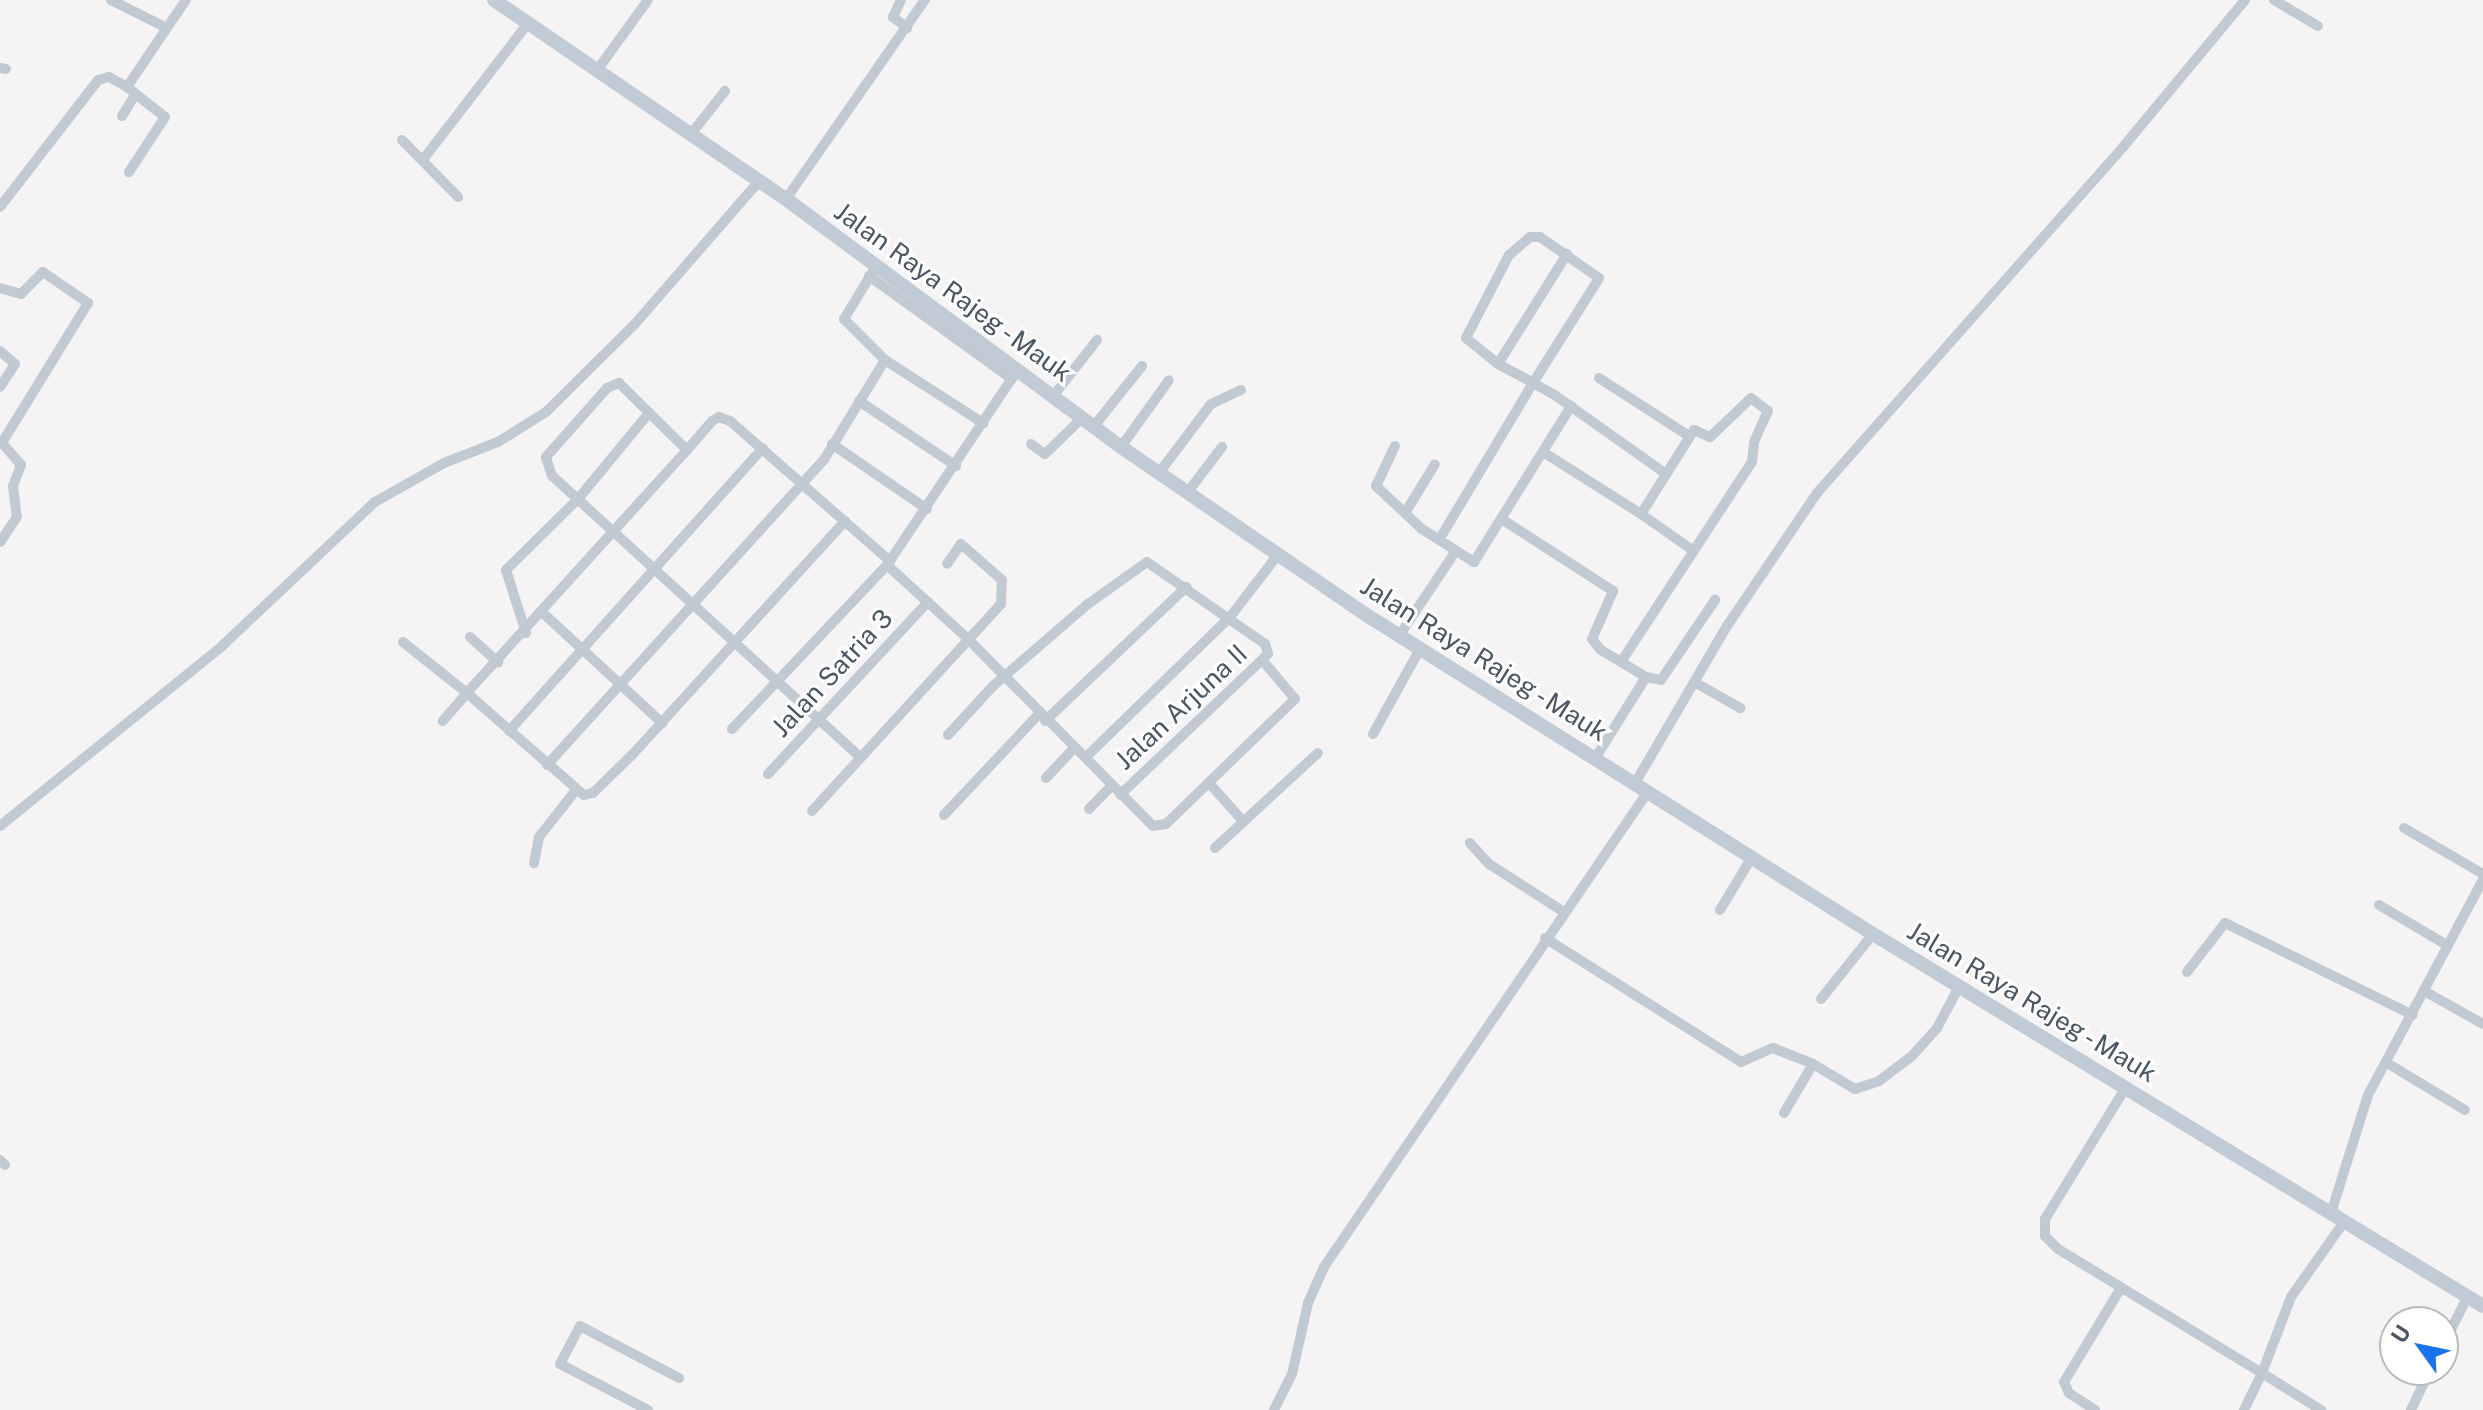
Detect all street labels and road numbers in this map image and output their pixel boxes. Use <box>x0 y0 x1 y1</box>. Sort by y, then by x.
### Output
street label: Jalan Raya Rajeg - Mauk <box>826 193 1080 391</box>
street label: Jalan Raya Rajeg - Mauk <box>1352 568 1616 750</box>
street label: Jalan Satria 3 <box>765 603 899 743</box>
street label: Jalan Arjuna II <box>1109 638 1253 776</box>
street label: Jalan Raya Rajeg - Mauk <box>1899 913 2165 1091</box>

